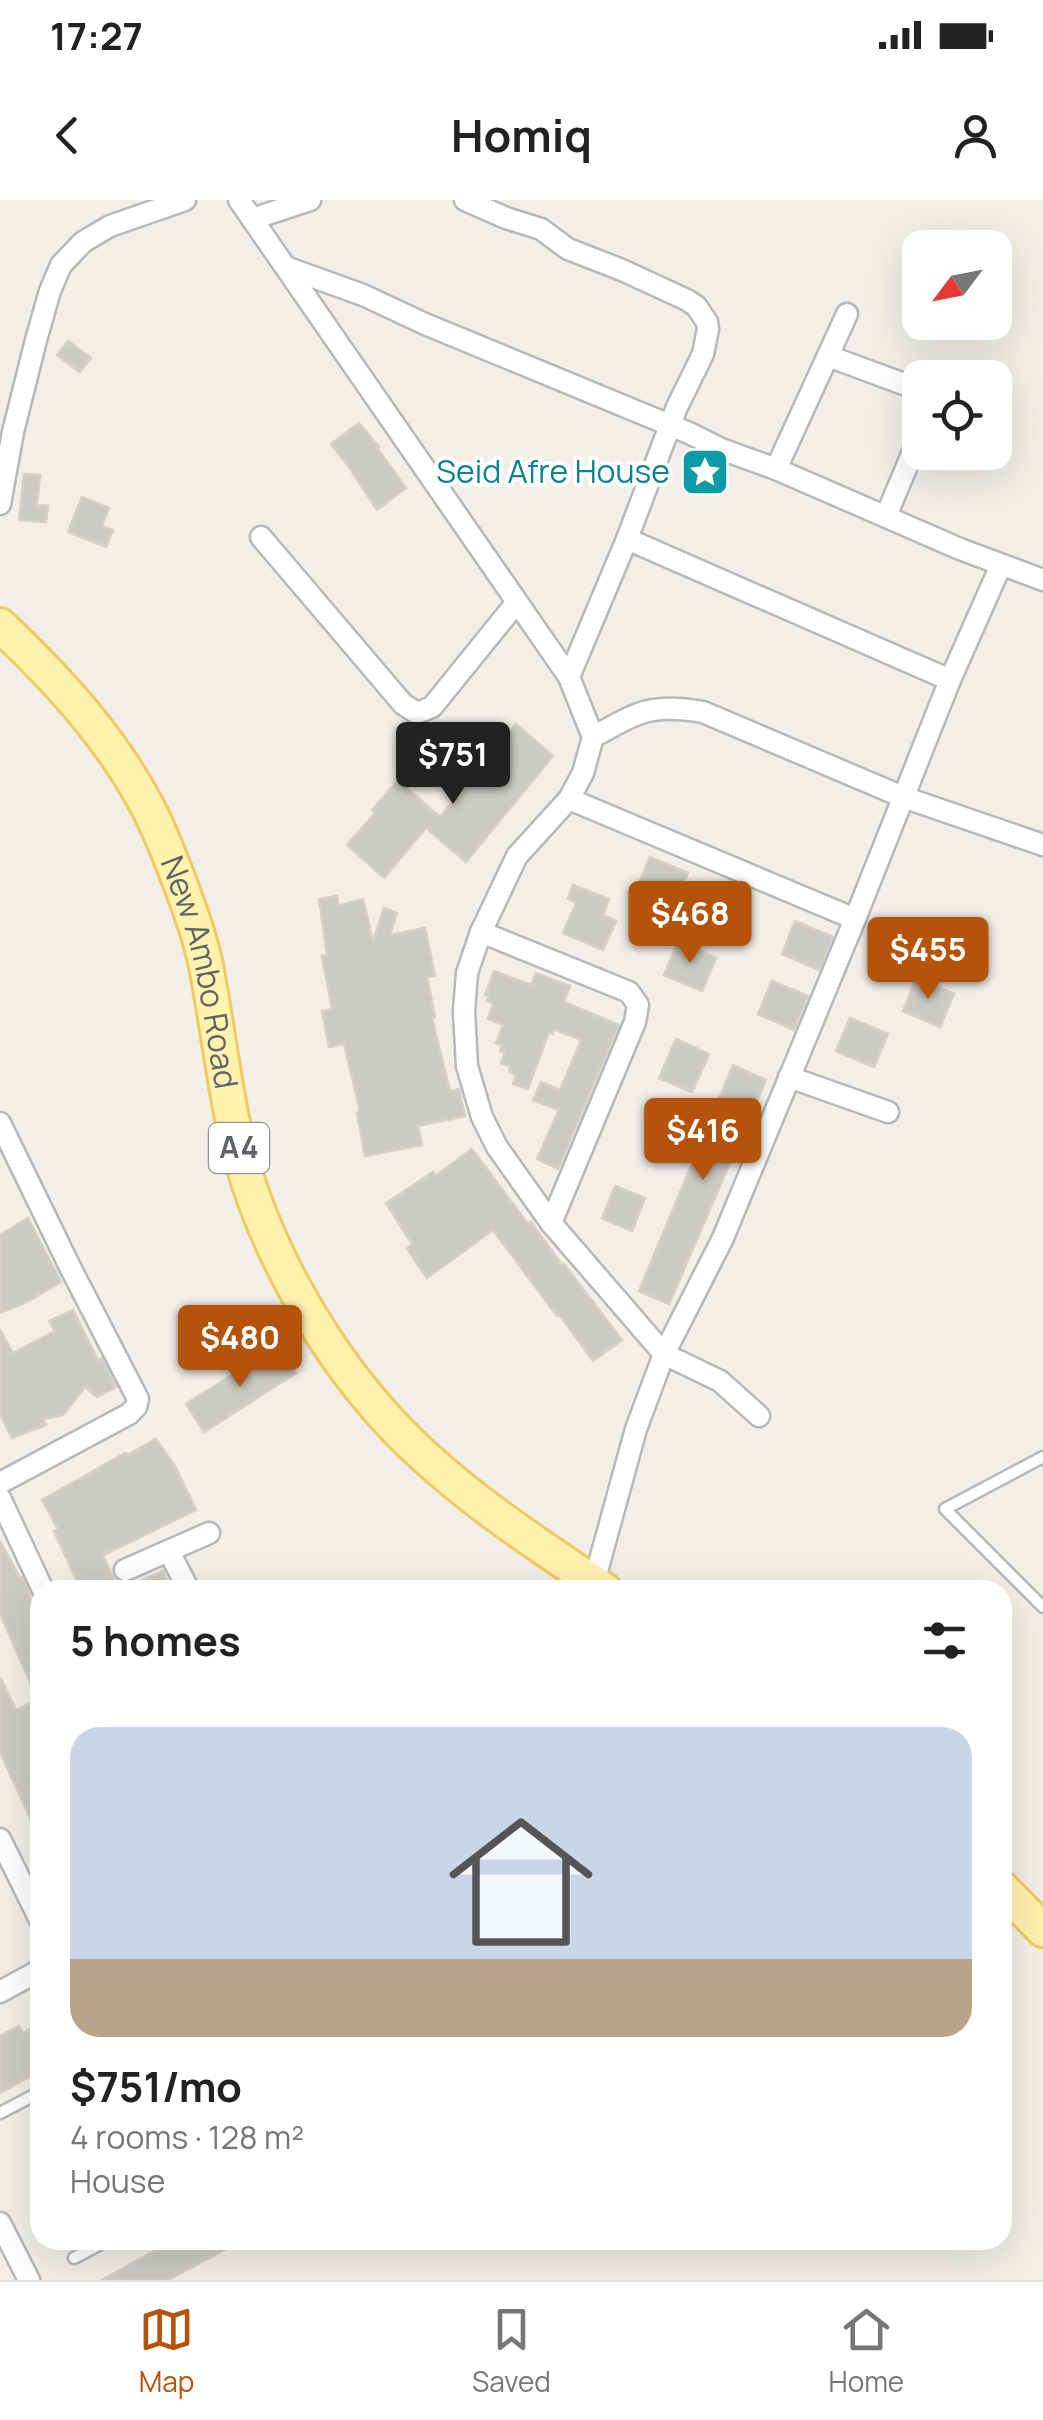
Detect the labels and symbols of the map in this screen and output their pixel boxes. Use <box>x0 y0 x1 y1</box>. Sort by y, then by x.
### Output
north arrow <box>902 230 1012 340</box>
place icon: Seid Afre House <box>679 446 731 498</box>
place label: Seid Afre House <box>436 449 670 493</box>
pin: $751 <box>394 722 512 807</box>
street label: New Ambo Road <box>151 849 249 1092</box>
pin: $468 <box>631 881 749 966</box>
pin: $455 <box>869 917 987 1002</box>
pin: $416 <box>644 1098 762 1183</box>
road number: A4 <box>209 1123 269 1173</box>
pin: $480 <box>181 1305 299 1390</box>

